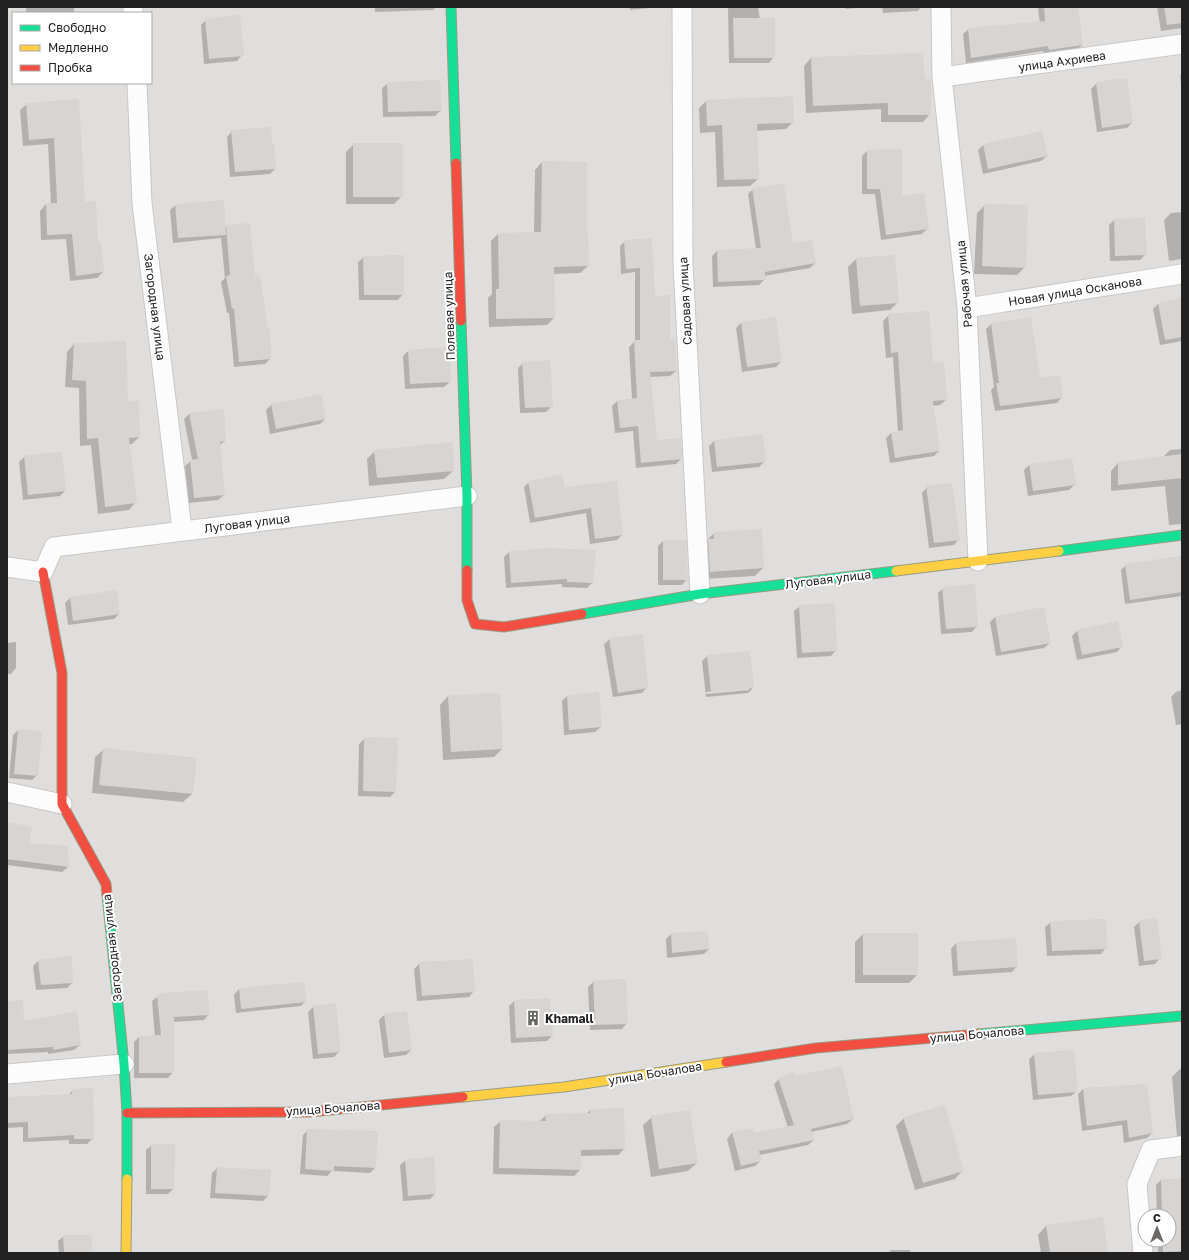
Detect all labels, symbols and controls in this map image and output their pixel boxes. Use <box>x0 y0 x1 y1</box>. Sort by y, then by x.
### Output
legend <box>12 12 152 84</box>
text: Свободно <box>48 20 106 35</box>
text: Медленно <box>48 40 108 55</box>
street label: улица Ахриева <box>1017 47 1107 75</box>
text: Пробка <box>48 60 92 75</box>
street label: Рабочая улица <box>953 240 975 328</box>
street label: Загородная улица <box>141 253 169 361</box>
street label: Садовая улица <box>675 257 695 345</box>
street label: Полевая улица <box>440 271 458 361</box>
street label: Новая улица Осканова <box>1007 273 1143 309</box>
street label: Луговая улица <box>203 510 291 536</box>
street label: Луговая улица <box>784 566 872 592</box>
street label: Загородная улица <box>99 894 125 1002</box>
building icon: Khamall <box>524 1009 542 1027</box>
place label: Khamall <box>545 1011 593 1026</box>
street label: улица Бочалова <box>929 1022 1025 1046</box>
street label: улица Бочалова <box>607 1058 703 1088</box>
street label: улица Бочалова <box>285 1097 381 1119</box>
north arrow <box>1137 1208 1177 1248</box>
text: С <box>1153 1211 1161 1224</box>

